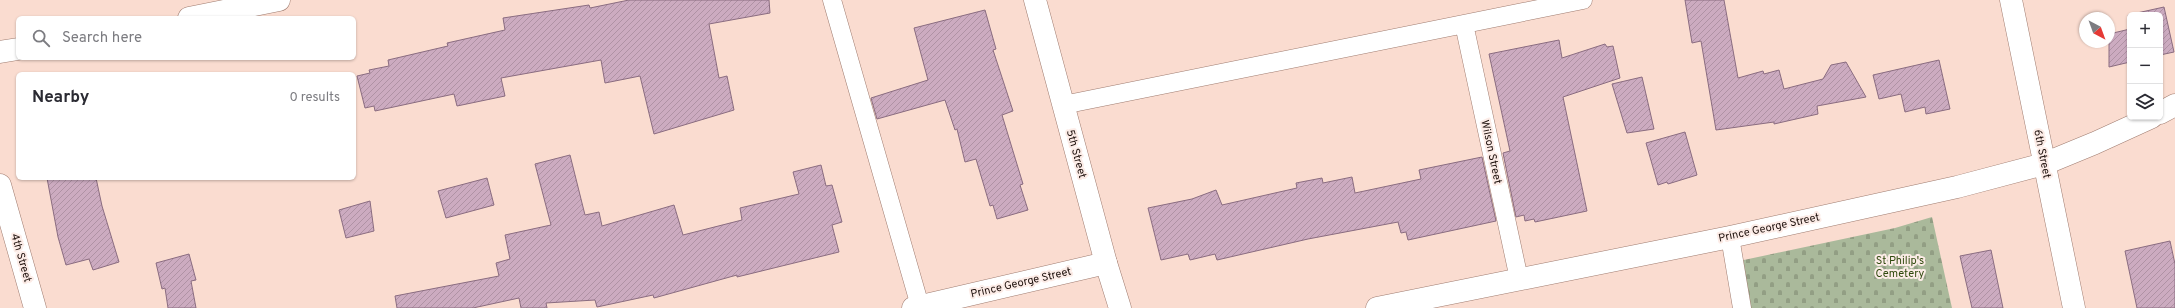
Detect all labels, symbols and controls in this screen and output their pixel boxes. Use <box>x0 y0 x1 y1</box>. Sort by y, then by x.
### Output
north arrow <box>2079 12 2115 48</box>
map controls <box>2127 12 2163 120</box>
button: + <box>2127 12 2163 48</box>
search box <box>16 16 356 60</box>
icon: search <box>30 27 52 49</box>
text: Search here <box>62 29 142 48</box>
button: − <box>2127 48 2163 84</box>
button: layers <box>2127 84 2163 120</box>
text: Nearby <box>32 87 89 109</box>
text: 0 results <box>289 90 340 106</box>
street label: Wilson Street <box>1477 119 1505 185</box>
street label: 5th Street <box>1063 128 1089 180</box>
street label: 6th Street <box>2030 128 2054 180</box>
street label: Prince George Street <box>1717 210 1821 246</box>
street label: 4th Street <box>7 232 35 284</box>
park label: St Philip's Cemetery <box>1876 254 1925 281</box>
street label: Prince George Street <box>969 265 1073 301</box>

